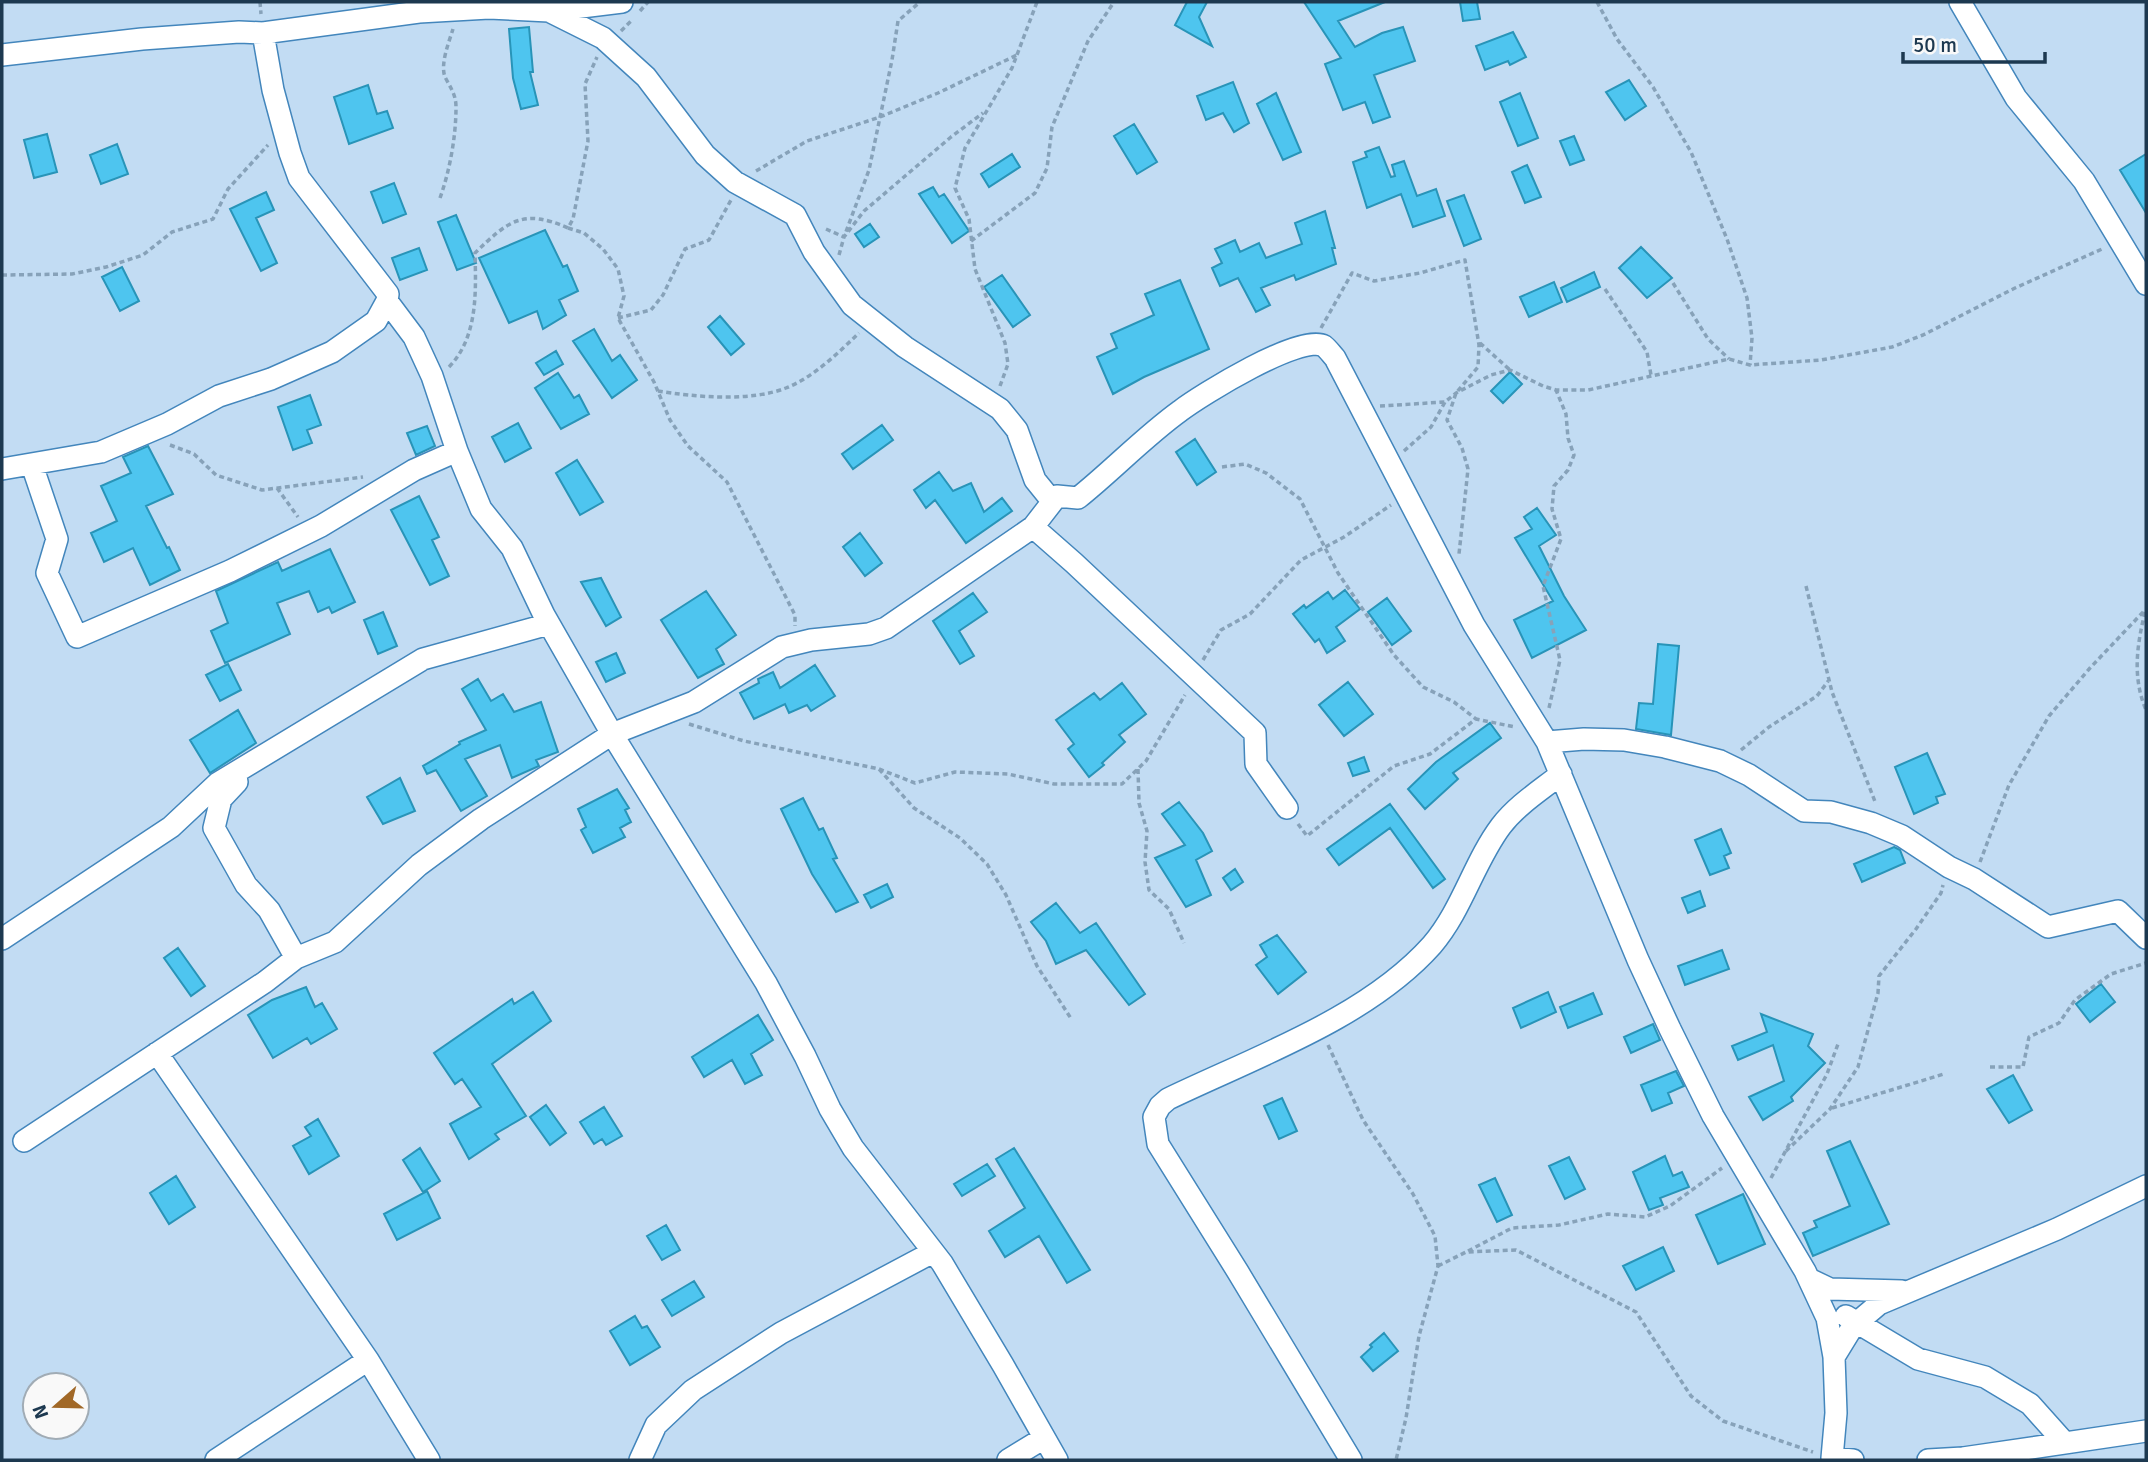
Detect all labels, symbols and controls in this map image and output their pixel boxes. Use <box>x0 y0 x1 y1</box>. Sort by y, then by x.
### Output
scale bar <box>1903 21 2045 65</box>
text: 50 m <box>1913 32 1957 58</box>
north arrow <box>21 1371 91 1441</box>
text: N <box>27 1401 55 1422</box>

